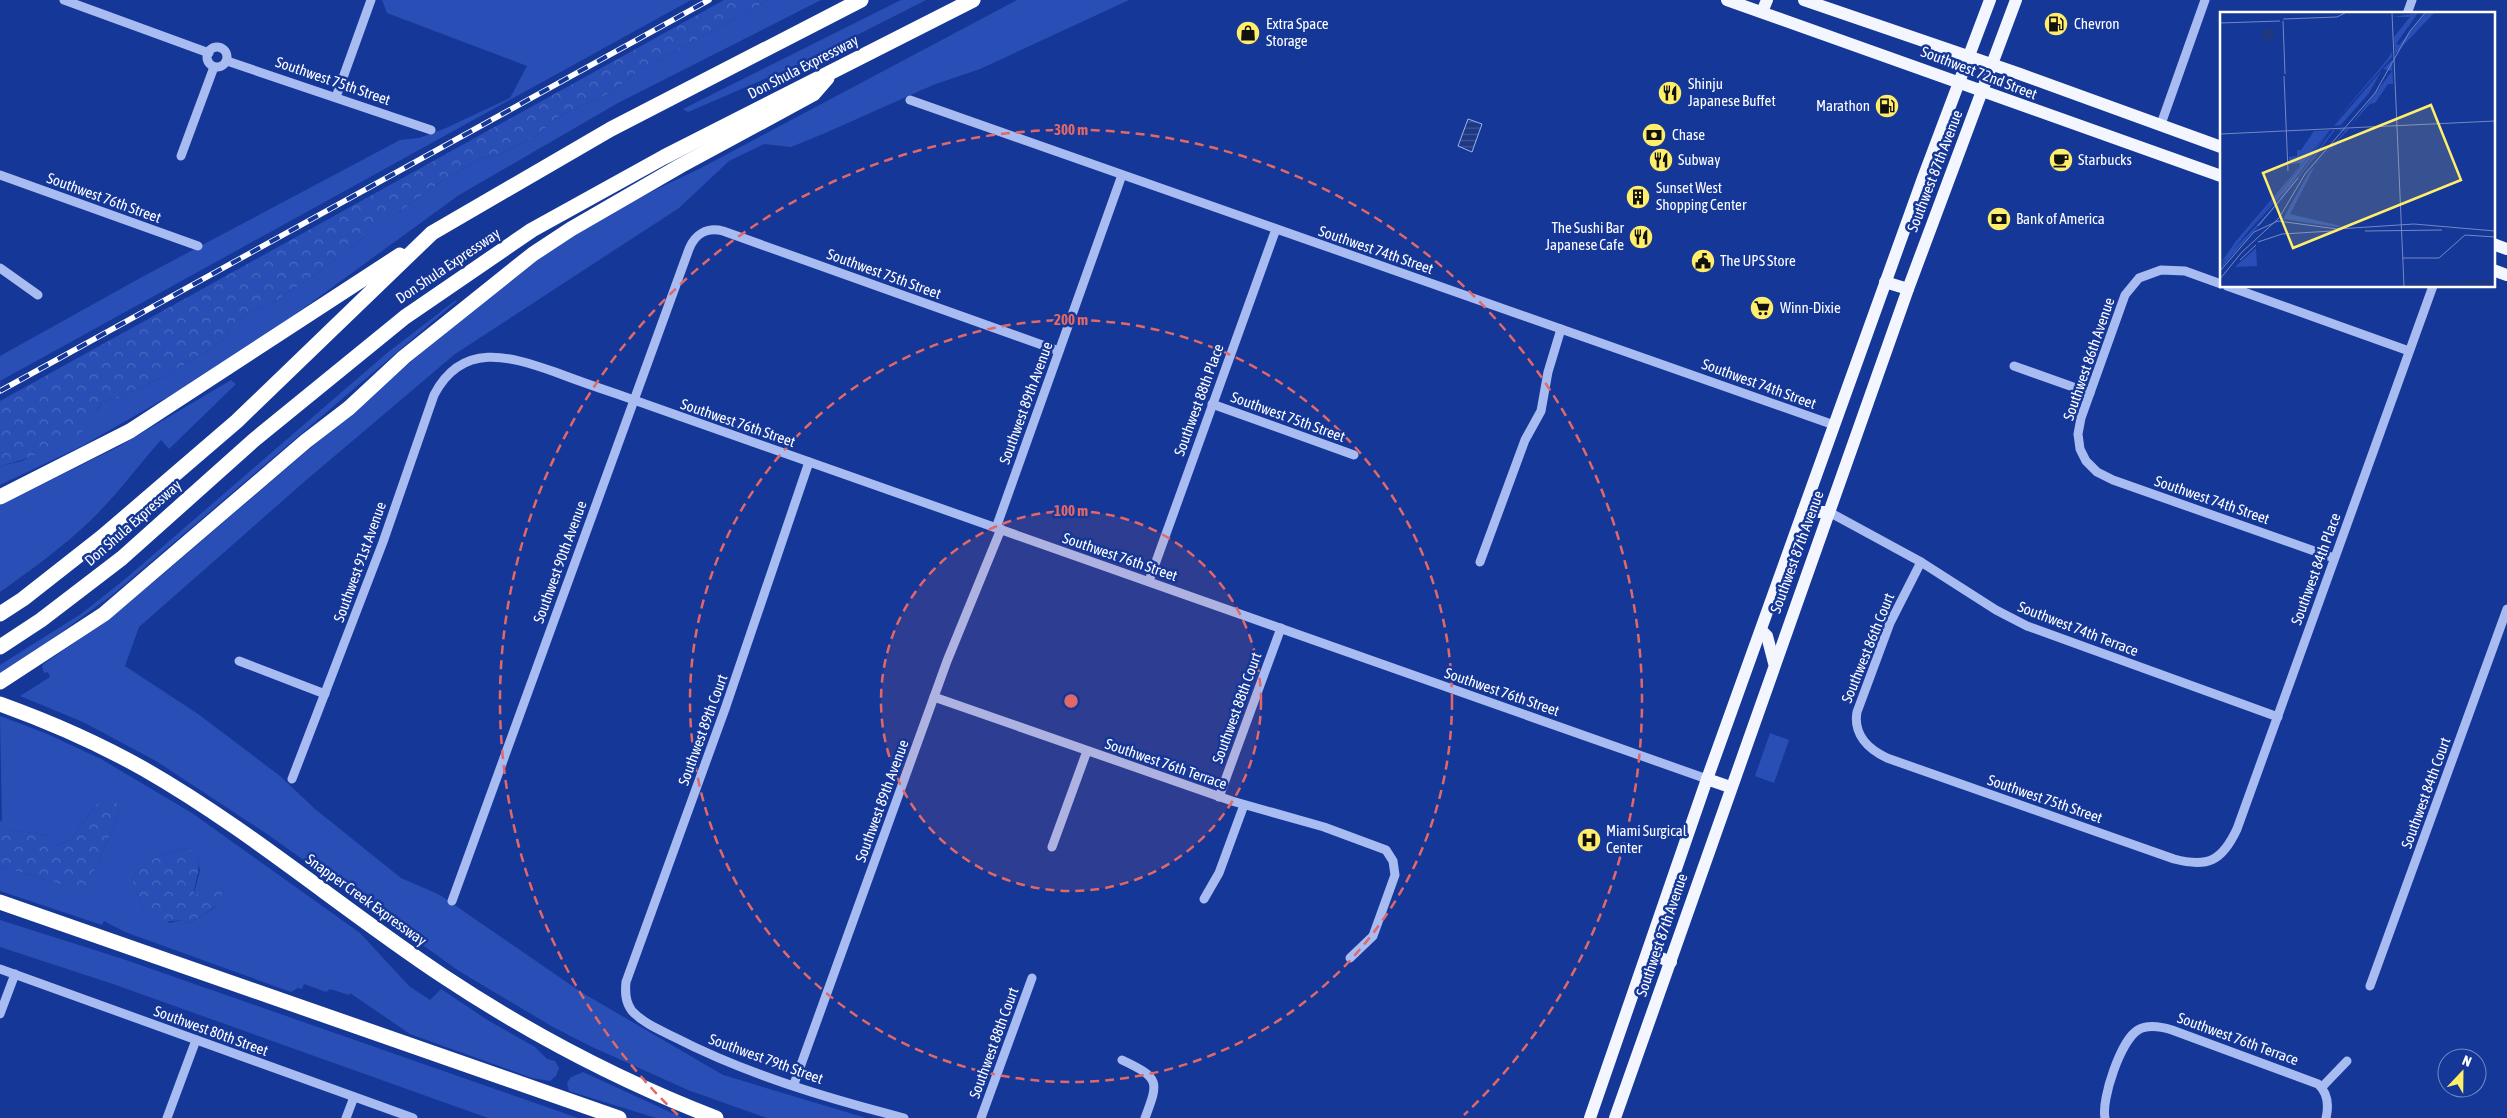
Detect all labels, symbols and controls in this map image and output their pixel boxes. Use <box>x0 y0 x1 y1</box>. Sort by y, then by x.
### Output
fuel station icon: Chevron <box>2043 11 2069 37</box>
inset map <box>2220 12 2494 288</box>
place label: Extra Space Storage <box>1266 15 1329 49</box>
place label: Chevron <box>2074 15 2120 32</box>
shop icon: Extra Space Storage <box>1235 20 1261 46</box>
street label: Don Shula Expressway <box>745 31 861 102</box>
street label: Southwest 72nd Street <box>1919 43 2040 102</box>
street label: Southwest 75th Street <box>274 53 393 108</box>
place label: Shinju Japanese Buffet <box>1688 75 1776 109</box>
restaurant icon: Shinju Japanese Buffet <box>1657 80 1683 106</box>
fuel station icon: Marathon <box>1874 93 1900 119</box>
place label: Marathon <box>1816 97 1870 114</box>
street label: Southwest 87th Avenue <box>1904 108 1966 234</box>
text: 300 m <box>1054 121 1088 138</box>
bank icon: Chase <box>1641 122 1667 148</box>
place label: Chase <box>1672 126 1705 143</box>
restaurant icon: Subway <box>1648 147 1674 173</box>
cafe icon: Starbucks <box>2048 147 2074 173</box>
place label: Subway <box>1678 151 1720 168</box>
place label: Starbucks <box>2078 151 2132 168</box>
street label: Southwest 76th Street <box>45 169 164 226</box>
place label: Sunset West Shopping Center <box>1656 179 1747 213</box>
building icon: Sunset West Shopping Center <box>1625 184 1651 210</box>
bank icon: Bank of America <box>1986 206 2012 232</box>
place label: Bank of America <box>2016 210 2105 227</box>
place label: The Sushi Bar Japanese Cafe <box>1545 219 1625 253</box>
street label: Southwest 74th Street <box>1317 222 1436 277</box>
street label: Don Shula Expressway <box>392 224 503 307</box>
restaurant icon: The Sushi Bar Japanese Cafe <box>1628 224 1654 250</box>
street label: Southwest 75th Street <box>825 245 944 302</box>
public building icon: The UPS Store <box>1690 248 1716 274</box>
place label: The UPS Store <box>1720 252 1796 269</box>
supermarket icon: Winn-Dixie <box>1749 295 1775 321</box>
street label: Southwest 86th Avenue <box>2060 295 2118 422</box>
place label: Winn-Dixie <box>1780 299 1841 316</box>
text: 200 m <box>1054 311 1088 328</box>
street label: Southwest 89th Avenue <box>996 339 1056 466</box>
street label: Southwest 88th Place <box>1170 341 1227 458</box>
street label: Southwest 74th Street <box>1700 355 1819 412</box>
street label: Southwest 75th Street <box>1229 388 1348 445</box>
street label: Southwest 76th Street <box>679 395 798 450</box>
street label: Southwest 74th Street <box>2153 472 2272 527</box>
street label: Don Shula Expressway <box>81 476 184 569</box>
street label: Southwest 87th Avenue <box>1767 488 1827 615</box>
street label: Southwest 90th Avenue <box>530 498 590 625</box>
street label: Southwest 91st Avenue <box>330 499 389 624</box>
text: 100 m <box>1054 502 1088 519</box>
street label: Southwest 84th Place <box>2287 510 2344 627</box>
street label: Southwest 76th Street <box>1061 529 1180 584</box>
street label: Southwest 86th Court <box>1838 590 1897 705</box>
street label: Southwest 74th Terrace <box>2016 598 2141 659</box>
street label: Southwest 88th Court <box>1209 650 1265 766</box>
street label: Southwest 76th Street <box>1443 664 1562 719</box>
street label: Southwest 89th Court <box>675 672 731 788</box>
centre of rings <box>1062 692 1080 710</box>
street label: Southwest 76th Terrace <box>1103 735 1229 792</box>
street label: Southwest 84th Court <box>2398 735 2454 851</box>
street label: Southwest 89th Avenue <box>852 737 912 864</box>
street label: Southwest 75th Street <box>1986 771 2105 826</box>
place label: Miami Surgical Center <box>1606 822 1687 856</box>
hospital icon: Miami Surgical Center <box>1576 827 1602 853</box>
street label: Snapper Creek Expressway <box>303 850 430 949</box>
street label: Southwest 87th Avenue <box>1633 871 1691 998</box>
street label: Southwest 88th Court <box>966 985 1022 1101</box>
street label: Southwest 80th Street <box>152 1002 271 1059</box>
street label: Southwest 76th Terrace <box>2175 1009 2301 1068</box>
street label: Southwest 79th Street <box>707 1030 826 1087</box>
north arrow <box>2437 1048 2487 1098</box>
text: N <box>2460 1052 2474 1070</box>

